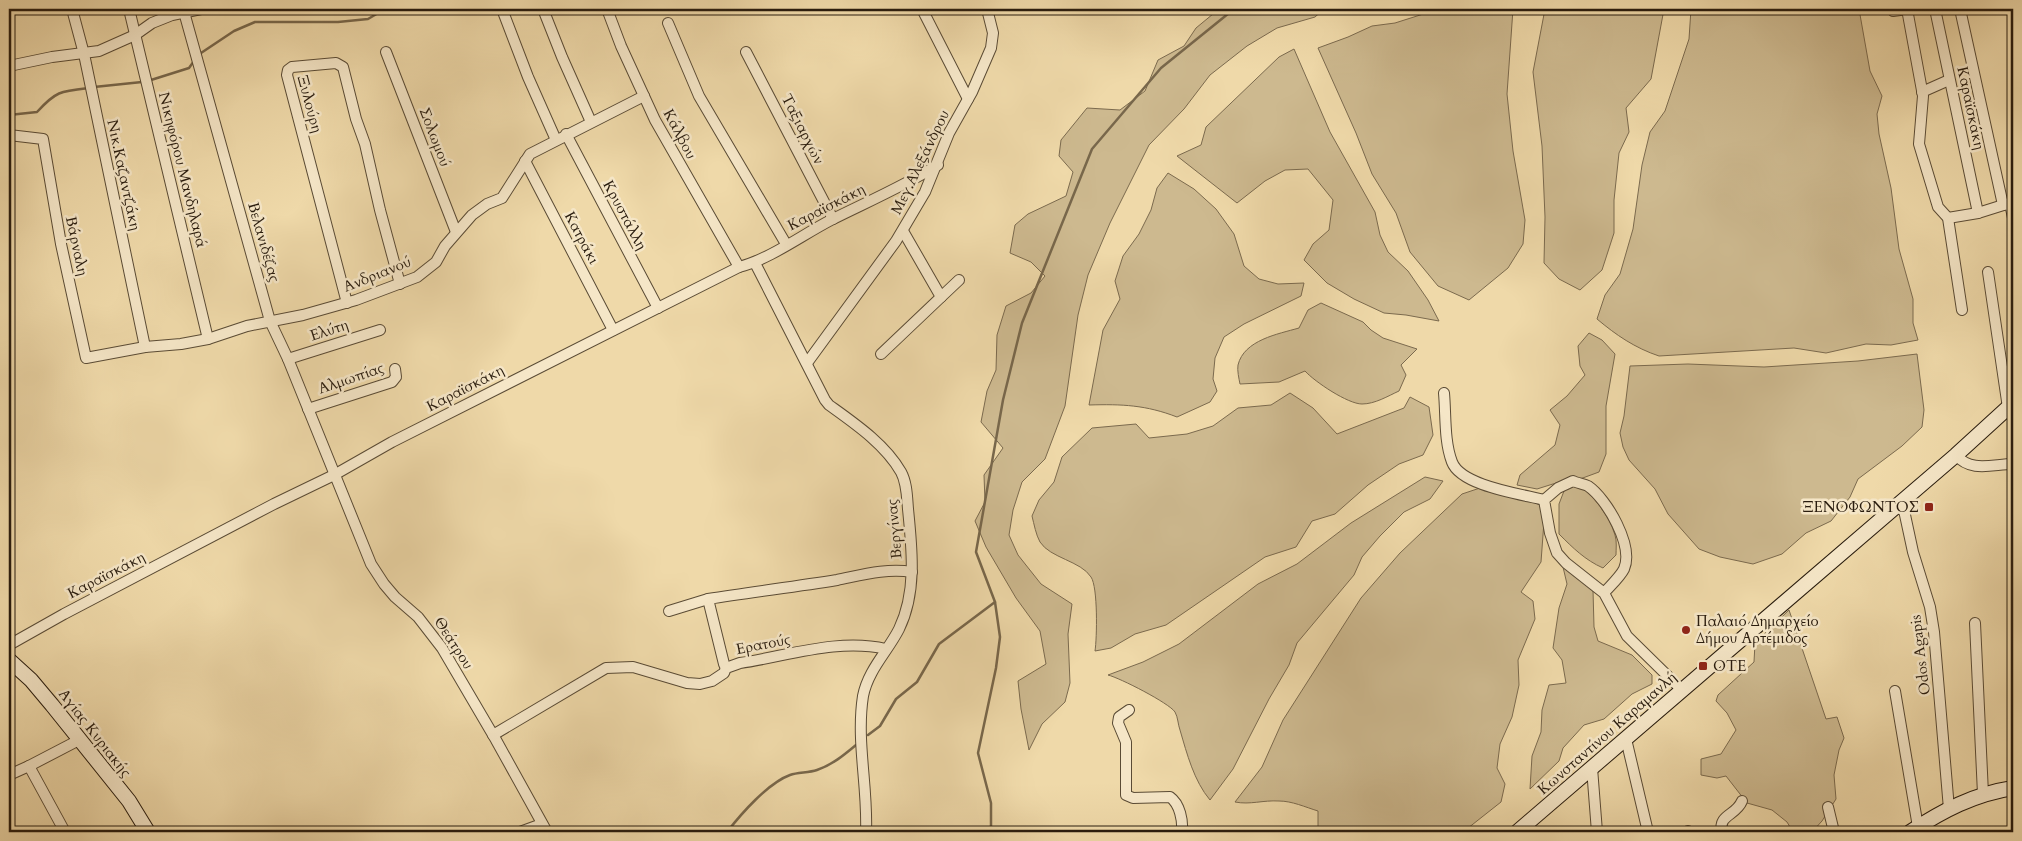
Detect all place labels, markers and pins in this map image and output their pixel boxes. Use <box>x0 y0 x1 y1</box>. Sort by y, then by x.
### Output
place label: ΞΕΝΟΦΩΝΤΟΣ <box>1802 497 1919 517</box>
marker: ΞΕΝΟΦΩΝΤΟΣ <box>1923 501 1935 513</box>
place label: Παλαιό Δημαρχείο Δήμου Αρτέμιδος <box>1696 611 1819 648</box>
marker: Παλαιό Δημαρχείο Δήμου Αρτέμιδος <box>1680 624 1692 636</box>
place label: ΟΤΕ <box>1713 656 1746 676</box>
marker: ΟΤΕ <box>1697 660 1709 672</box>

